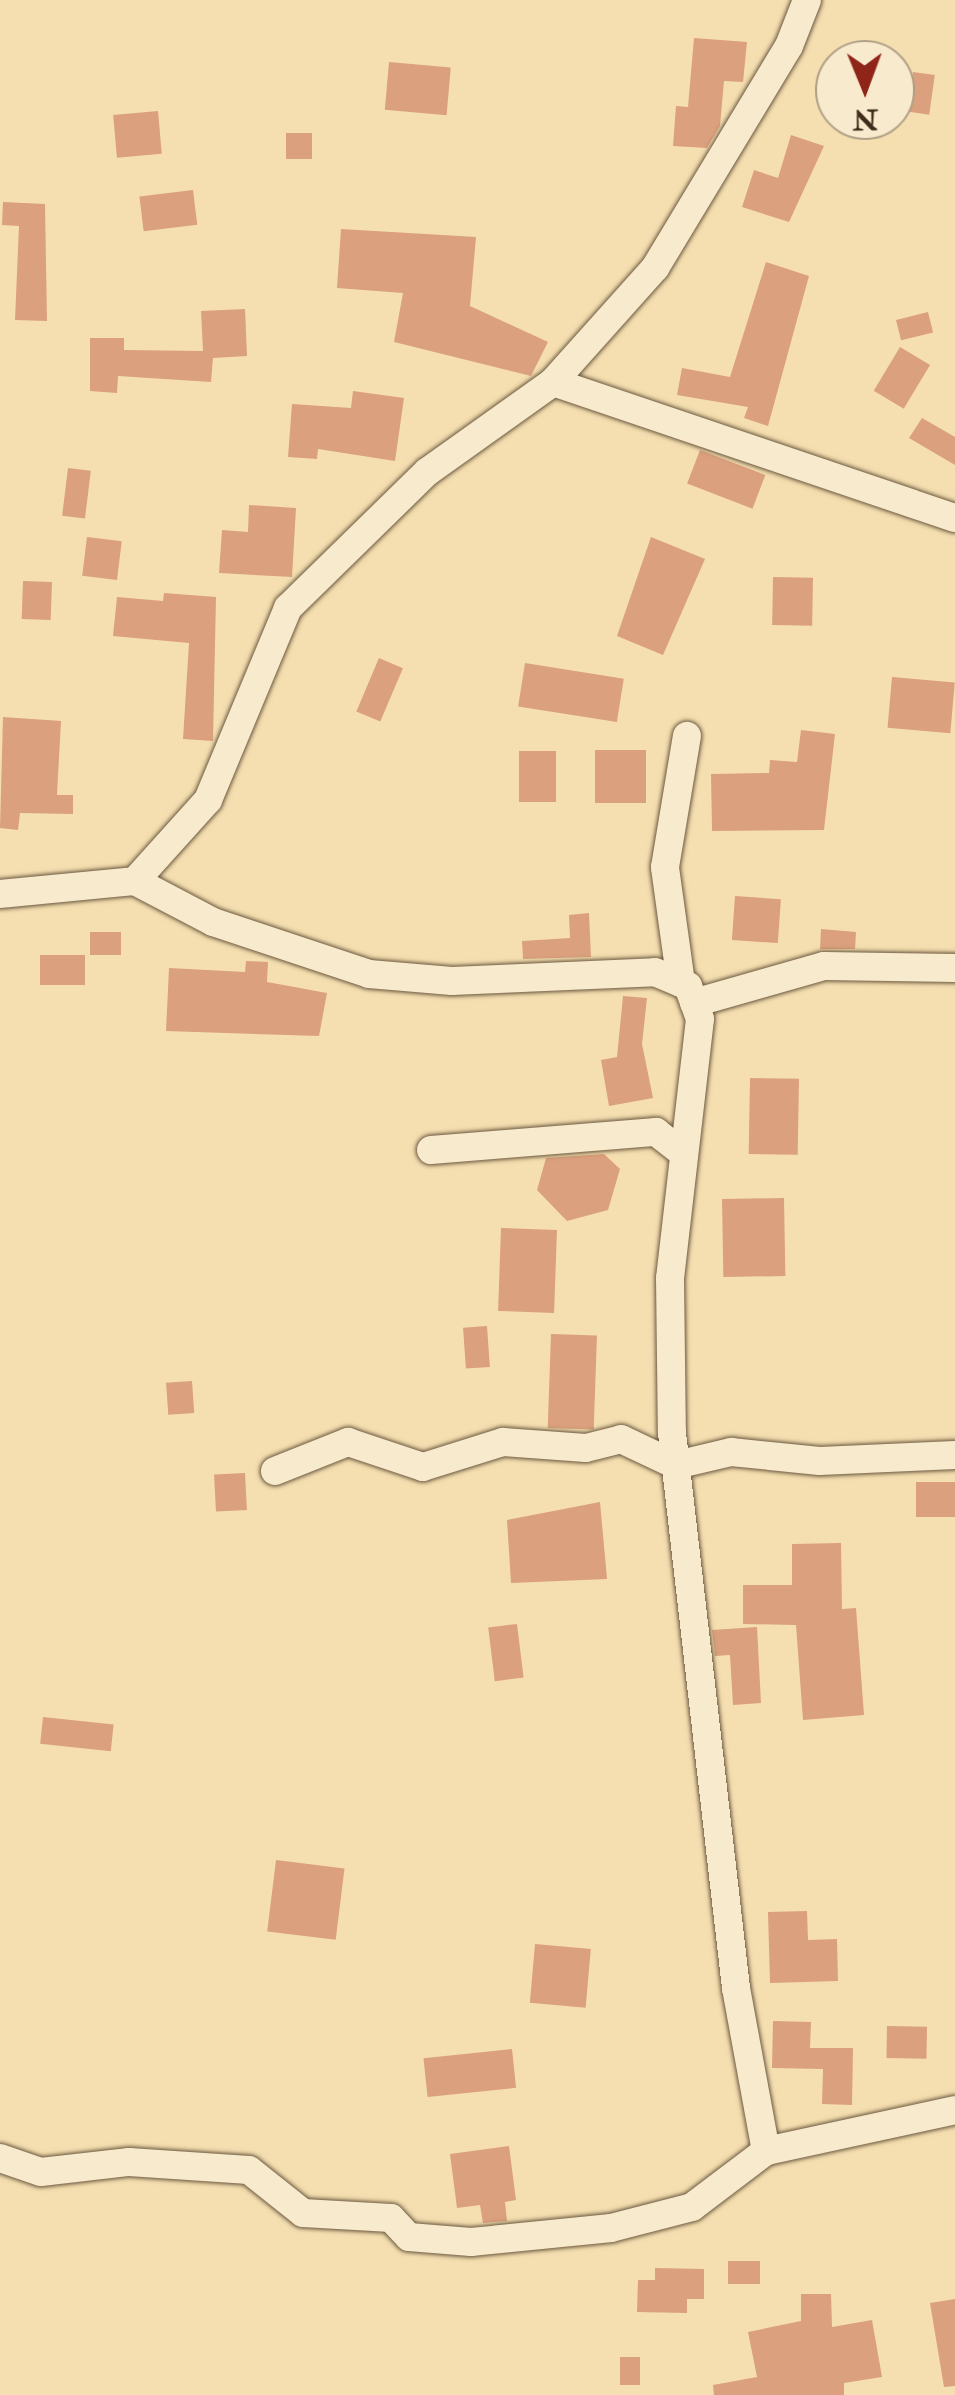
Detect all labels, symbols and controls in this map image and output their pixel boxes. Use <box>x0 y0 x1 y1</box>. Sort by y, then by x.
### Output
north arrow <box>815 40 915 140</box>
text: N <box>853 101 878 136</box>

